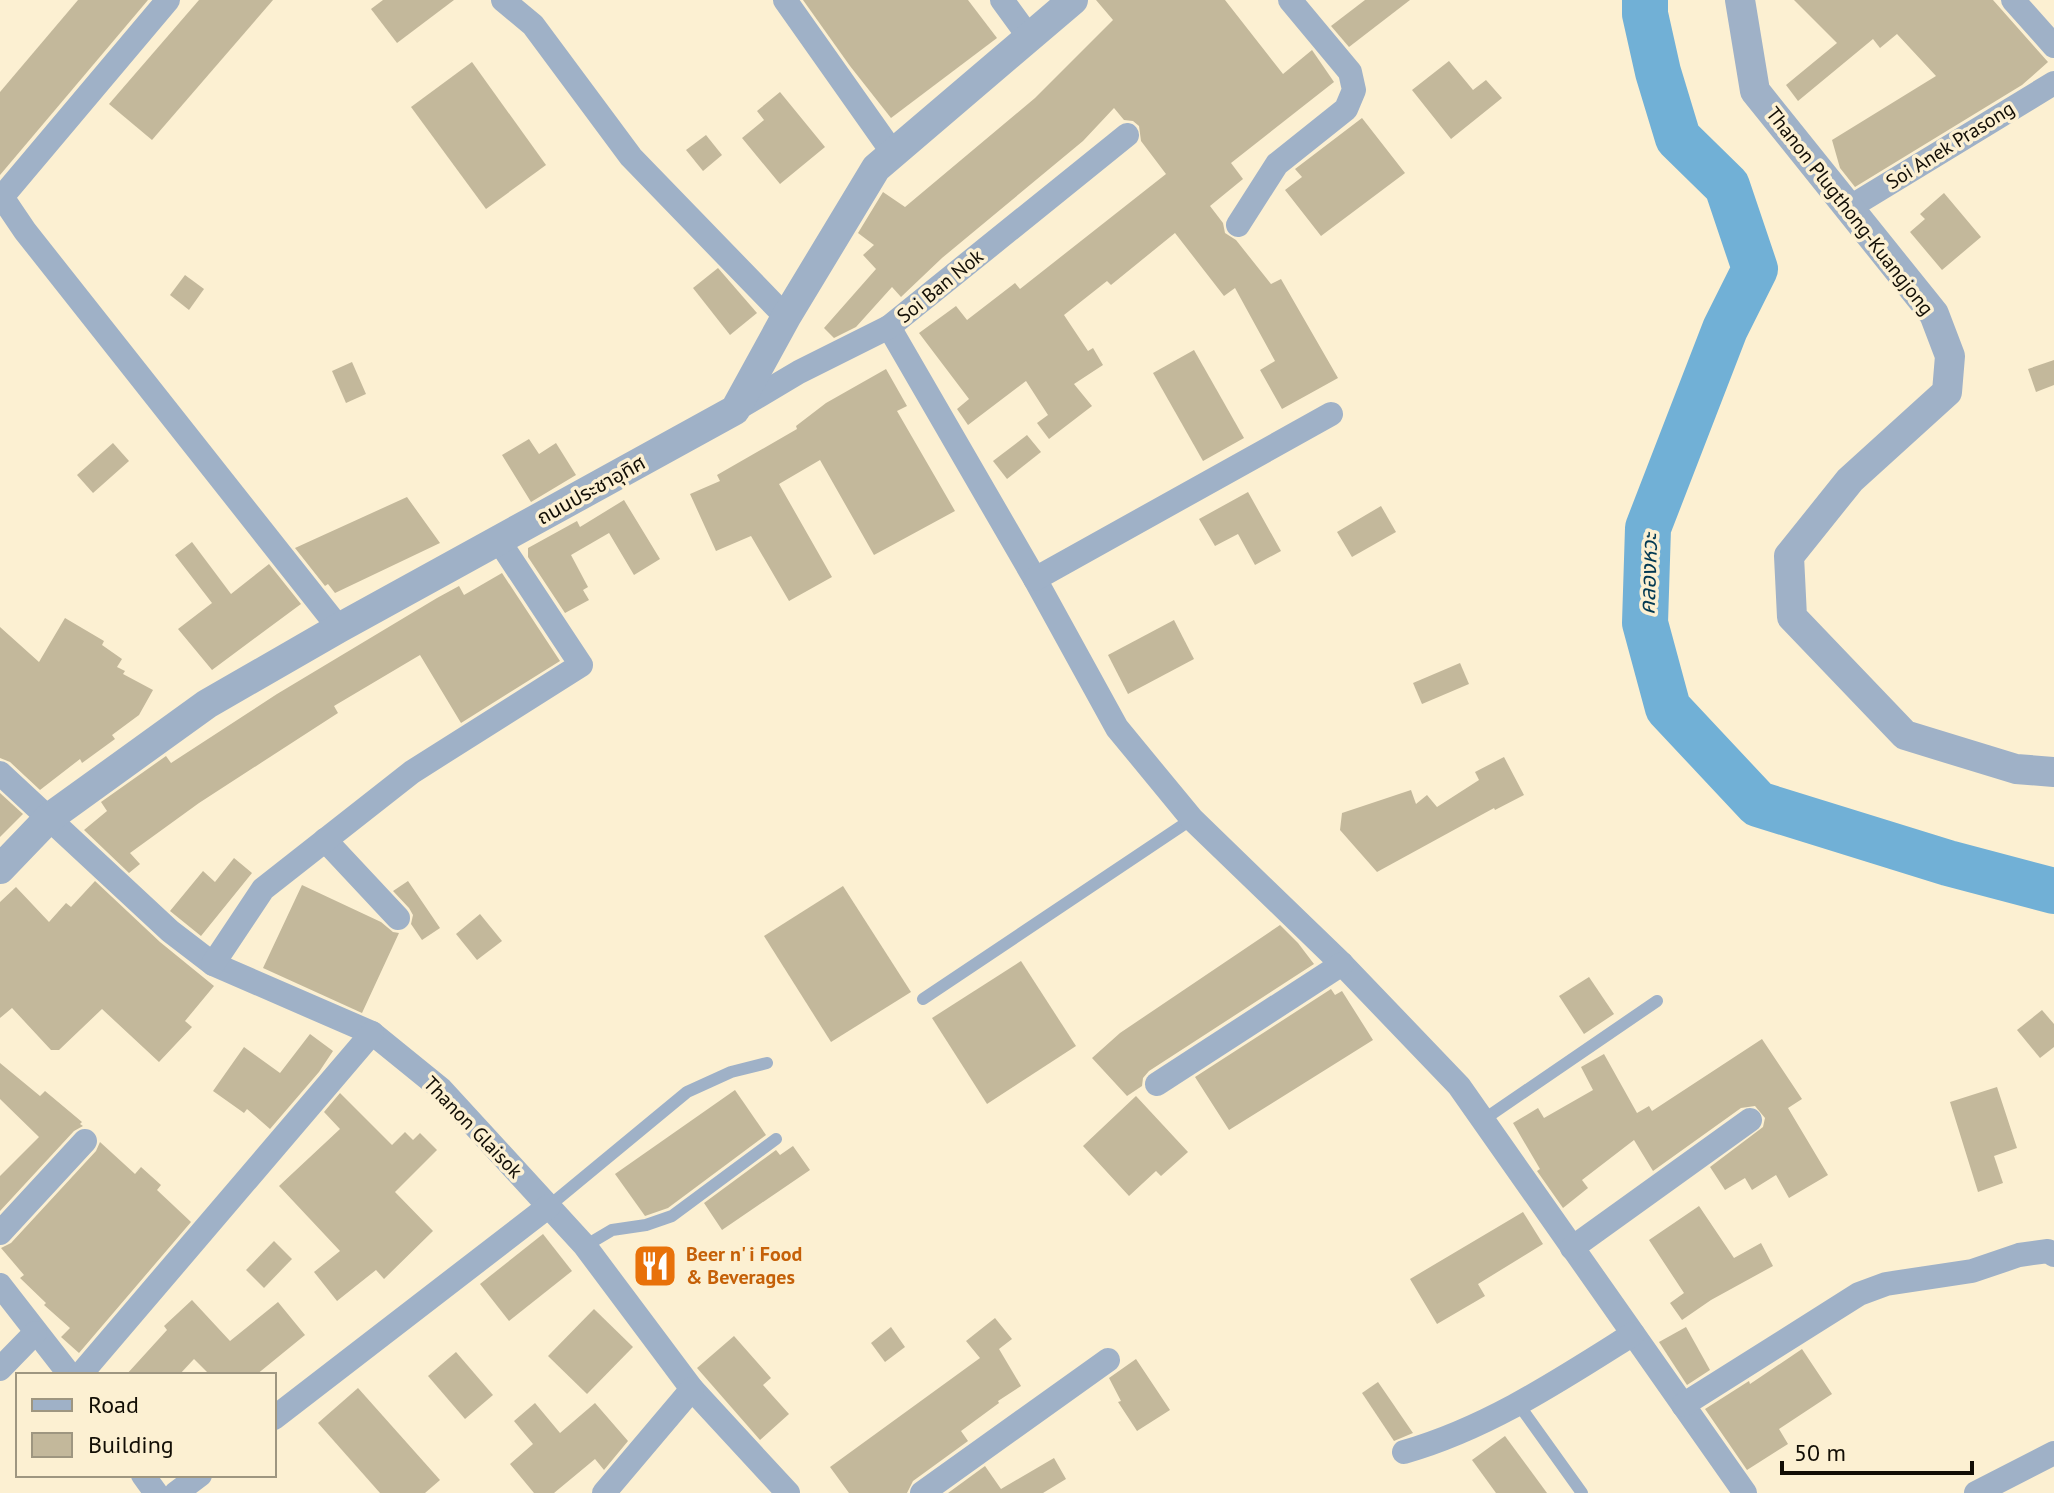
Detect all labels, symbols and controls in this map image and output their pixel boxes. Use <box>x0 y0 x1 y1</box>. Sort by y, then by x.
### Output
street label: Soi Anek Prasong <box>1881 95 2019 195</box>
street label: Thanon Plugthong-Kuangjong <box>1760 102 1940 320</box>
street label: Soi Ban Nok <box>892 243 989 329</box>
street label: ถนนประชาอุทิศ <box>532 449 650 531</box>
water label: คลองหวะ <box>1633 531 1663 615</box>
street label: Thanon Glaisok <box>418 1070 528 1184</box>
place label: Beer n' i Food & Beverages <box>686 1241 802 1290</box>
restaurant icon: Beer n' i Food & Beverages <box>631 1242 679 1290</box>
legend <box>16 1373 276 1477</box>
text: Road <box>88 1389 139 1420</box>
scale bar <box>1782 1425 1972 1475</box>
text: Building <box>88 1429 174 1460</box>
text: 50 m <box>1794 1437 1846 1468</box>

